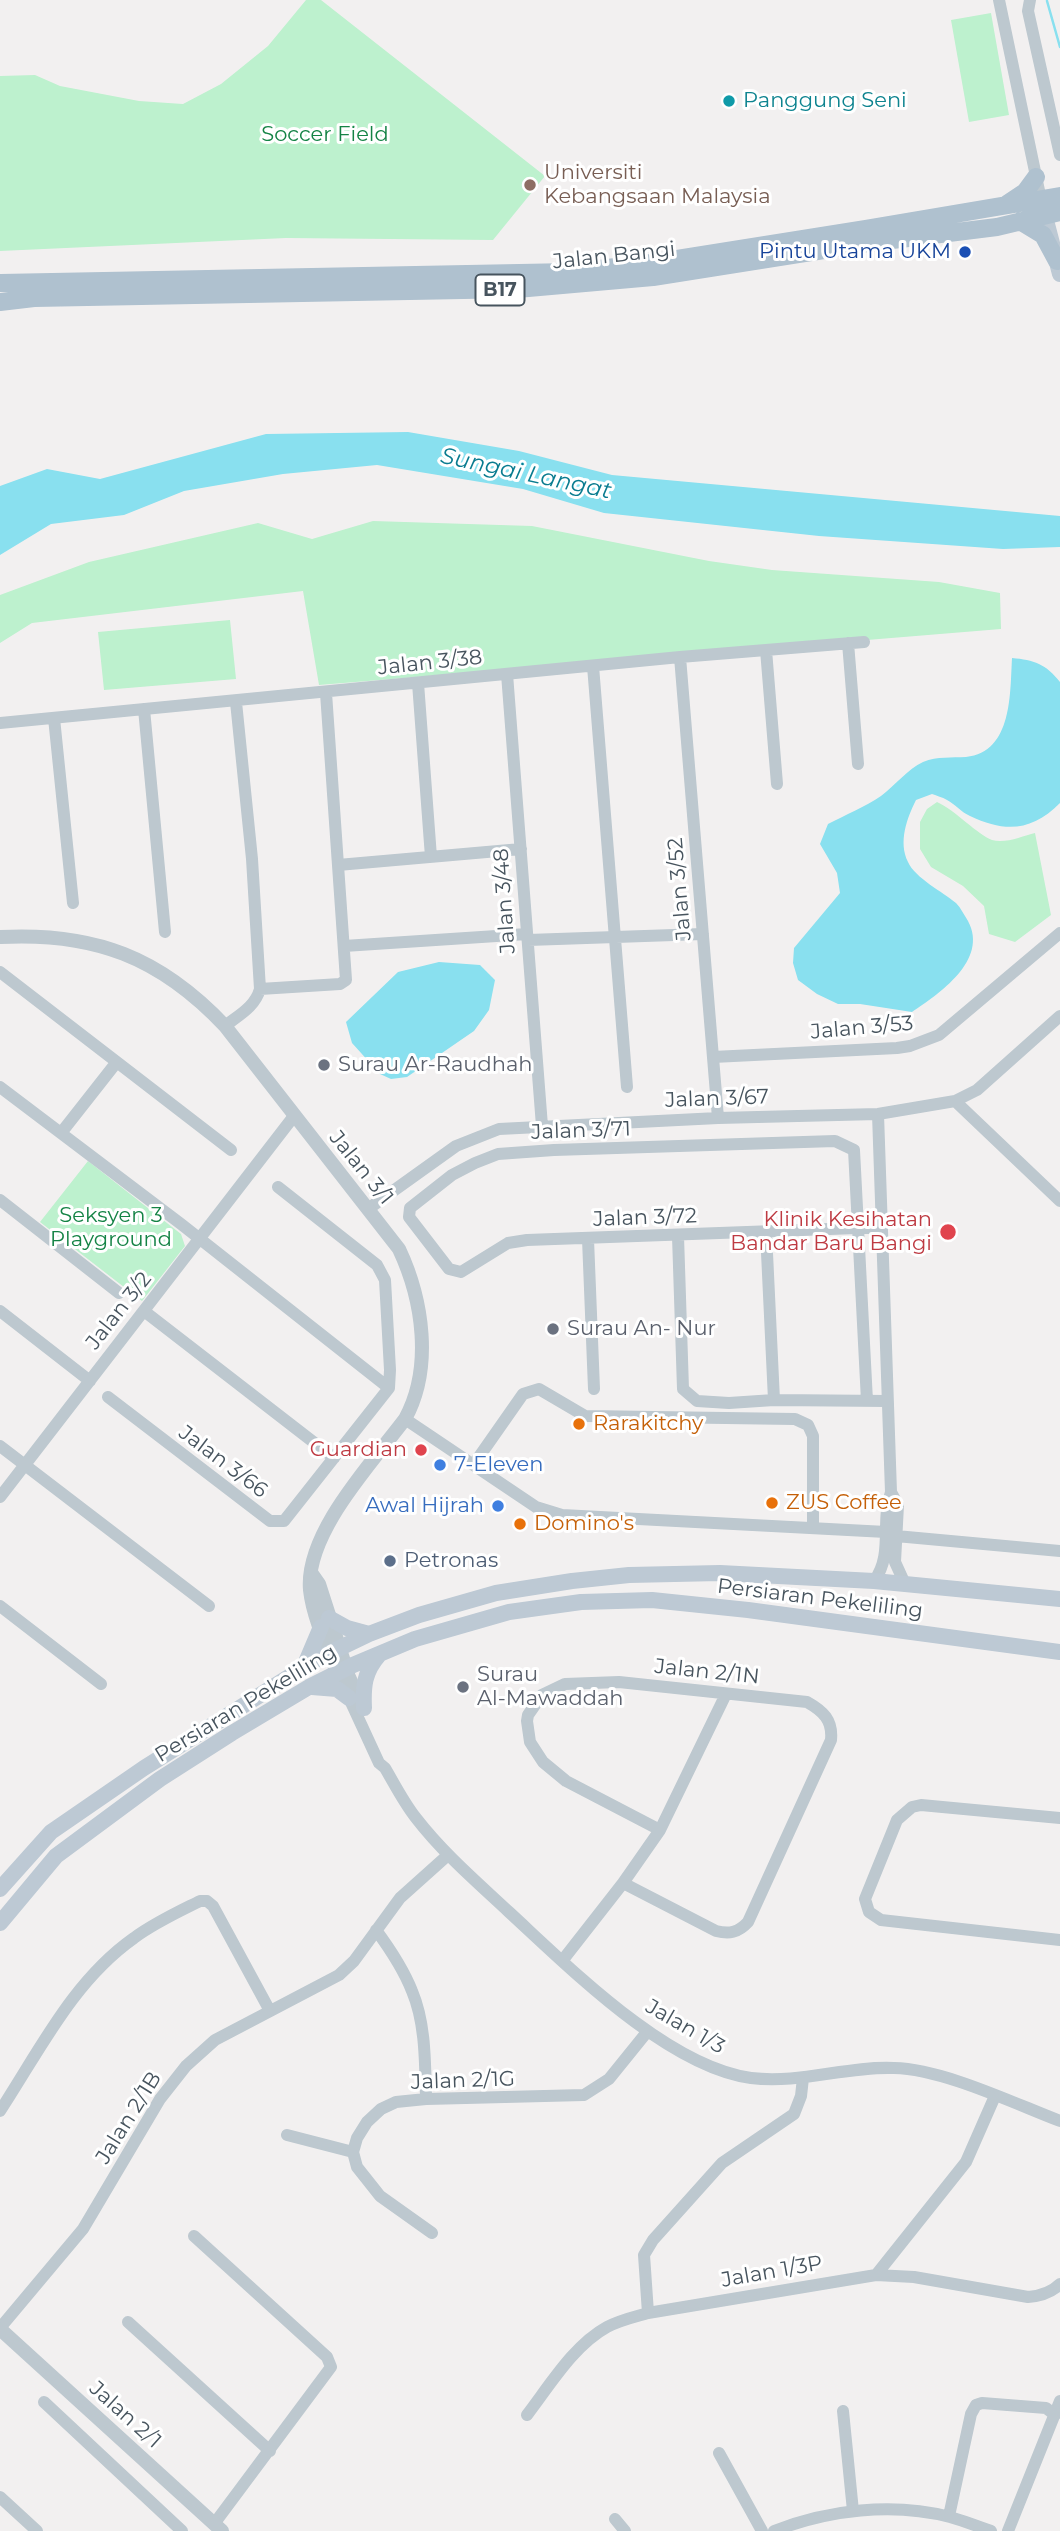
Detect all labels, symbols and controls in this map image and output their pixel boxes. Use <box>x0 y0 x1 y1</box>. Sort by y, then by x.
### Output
place label: Panggung Seni <box>743 88 907 114</box>
marker: Panggung Seni <box>721 93 737 109</box>
park label: Soccer Field <box>261 122 389 148</box>
place label: Universiti Kebangsaan Malaysia <box>544 160 771 210</box>
marker: Universiti Kebangsaan Malaysia <box>522 177 538 193</box>
street label: Jalan Bangi <box>551 237 677 275</box>
place label: Pintu Utama UKM <box>759 239 951 265</box>
marker: Pintu Utama UKM <box>957 244 973 260</box>
road number: B17 <box>476 274 524 306</box>
water label: Sungai Langat <box>438 442 614 506</box>
street label: Jalan 3/38 <box>377 645 483 681</box>
street label: Jalan 3/52 <box>663 836 697 942</box>
street label: Jalan 3/48 <box>489 847 521 955</box>
street label: Jalan 3/53 <box>810 1011 914 1045</box>
place label: Surau Ar-Raudhah <box>338 1052 532 1078</box>
marker: Surau Ar-Raudhah <box>316 1057 332 1073</box>
street label: Jalan 3/67 <box>665 1085 769 1113</box>
street label: Jalan 3/71 <box>531 1117 631 1145</box>
street label: Jalan 3/1 <box>324 1126 398 1210</box>
park label: Seksyen 3 Playground <box>50 1203 172 1253</box>
street label: Jalan 3/72 <box>593 1204 697 1232</box>
place label: Klinik Kesihatan Bandar Baru Bangi <box>730 1207 932 1257</box>
marker: Klinik Kesihatan Bandar Baru Bangi <box>938 1222 958 1242</box>
street label: Jalan 3/2 <box>81 1267 157 1355</box>
place label: Surau An- Nur <box>567 1316 716 1342</box>
marker: Surau An- Nur <box>545 1321 561 1337</box>
place label: Rarakitchy <box>593 1411 703 1437</box>
marker: Rarakitchy <box>571 1416 587 1432</box>
street label: Jalan 3/66 <box>174 1420 272 1504</box>
place label: Guardian <box>310 1437 407 1463</box>
marker: Guardian <box>413 1442 429 1458</box>
place label: 7-Eleven <box>454 1452 543 1478</box>
marker: 7-Eleven <box>432 1457 448 1473</box>
place label: ZUS Coffee <box>786 1490 902 1516</box>
place label: Awal Hijrah <box>365 1493 484 1519</box>
marker: ZUS Coffee <box>764 1495 780 1511</box>
marker: Awal Hijrah <box>490 1498 506 1514</box>
place label: Domino's <box>534 1511 634 1537</box>
marker: Domino's <box>512 1516 528 1532</box>
place label: Petronas <box>404 1548 498 1574</box>
marker: Petronas <box>382 1553 398 1569</box>
street label: Persiaran Pekeliling <box>716 1574 924 1624</box>
street label: Persiaran Pekeliling <box>151 1640 341 1768</box>
street label: Jalan 2/1N <box>653 1654 761 1690</box>
place label: Surau Al-Mawaddah <box>477 1662 623 1712</box>
marker: Surau Al-Mawaddah <box>455 1679 471 1695</box>
street label: Jalan 1/3 <box>641 1994 729 2060</box>
street label: Jalan 2/1B <box>91 2067 167 2169</box>
street label: Jalan 2/1G <box>410 2067 516 2095</box>
street label: Jalan 1/3P <box>719 2251 825 2293</box>
street label: Jalan 2/1 <box>84 2376 166 2454</box>

